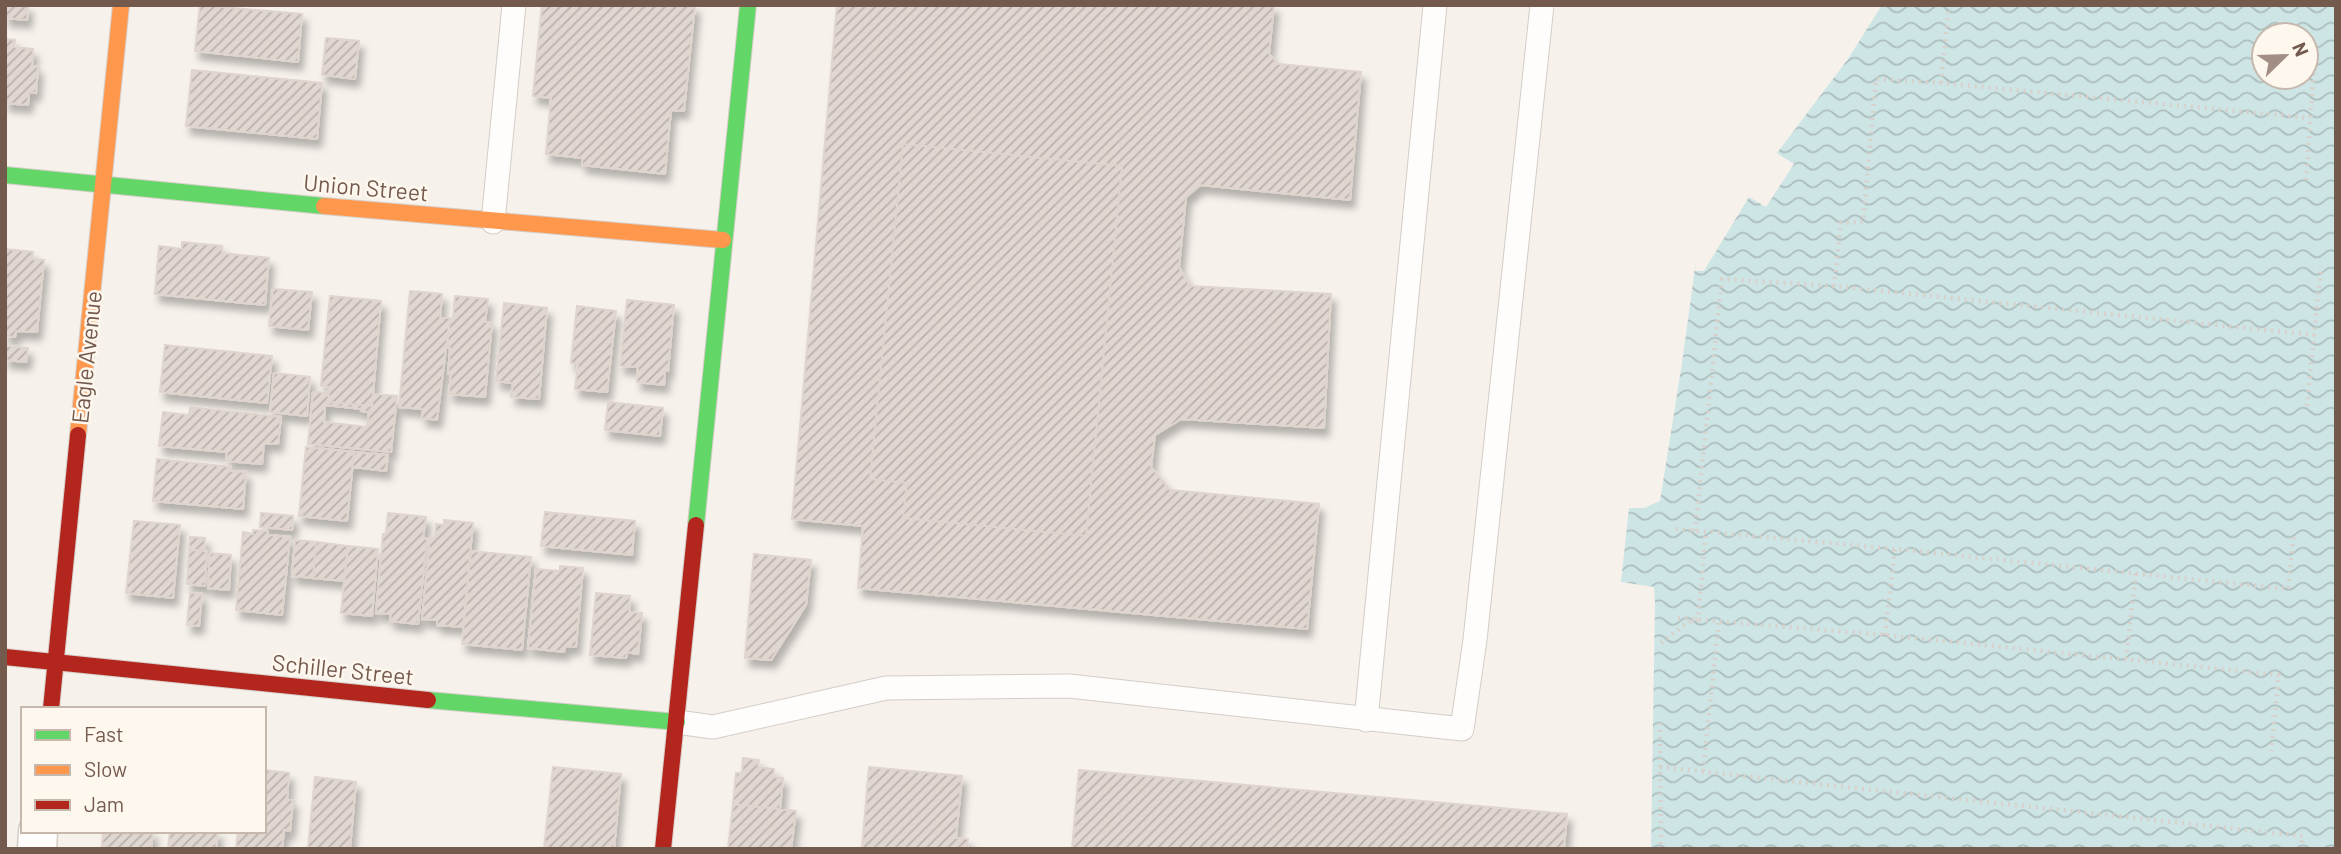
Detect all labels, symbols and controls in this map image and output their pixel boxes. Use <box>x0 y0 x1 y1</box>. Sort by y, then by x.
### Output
north arrow <box>2250 21 2320 91</box>
text: N <box>2288 39 2314 59</box>
street label: Union Street <box>302 168 430 206</box>
street label: Eagle Avenue <box>65 289 107 425</box>
street label: Schiller Street <box>271 648 415 690</box>
legend <box>21 707 266 833</box>
text: Fast <box>84 721 124 746</box>
text: Slow <box>84 756 127 781</box>
text: Jam <box>84 791 124 816</box>

